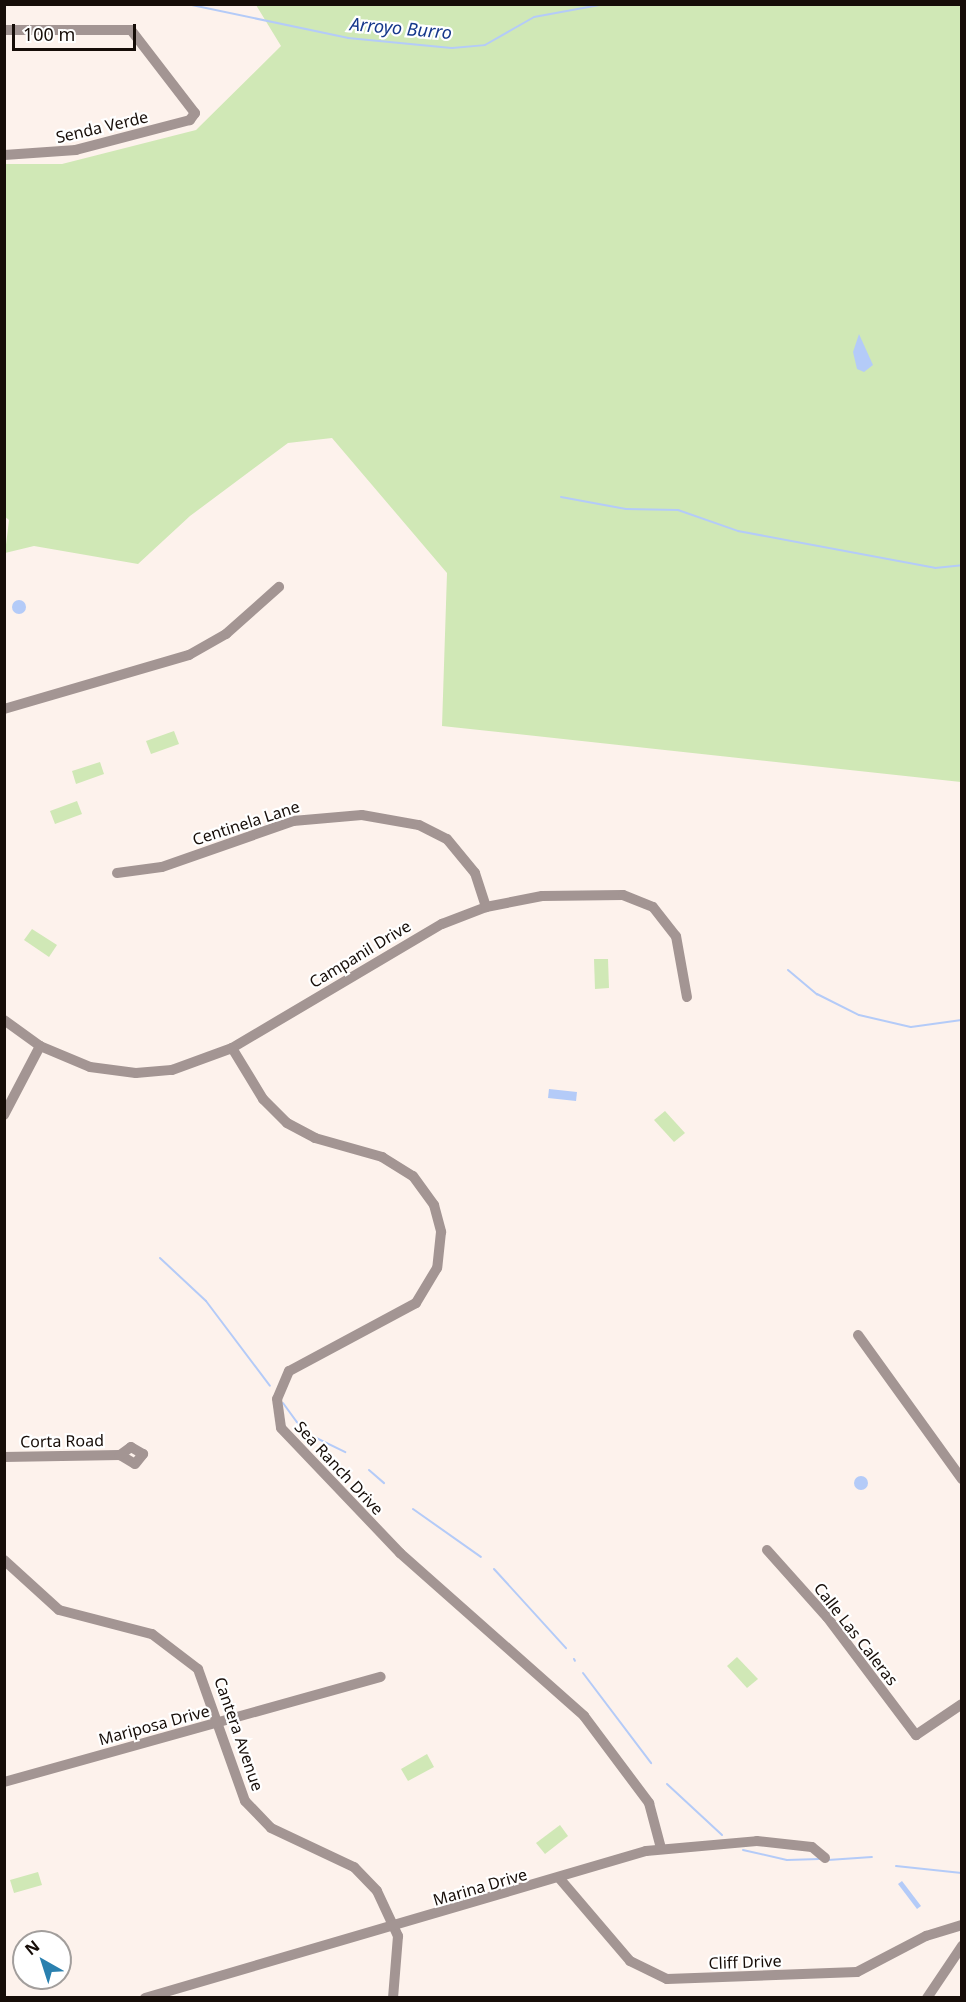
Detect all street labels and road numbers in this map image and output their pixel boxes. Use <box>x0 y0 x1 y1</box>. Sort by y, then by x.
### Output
street label: Senda Verde <box>54 107 150 147</box>
street label: Centinela Lane <box>190 797 302 849</box>
street label: Campanil Drive <box>306 916 414 992</box>
street label: Sea Ranch Drive <box>291 1417 387 1519</box>
street label: Corta Road <box>20 1431 104 1451</box>
street label: Calle Las Caleras <box>810 1579 902 1689</box>
street label: Cantera Avenue <box>210 1674 268 1794</box>
street label: Mariposa Drive <box>96 1701 212 1749</box>
street label: Marina Drive <box>431 1864 529 1910</box>
street label: Cliff Drive <box>708 1951 782 1973</box>

